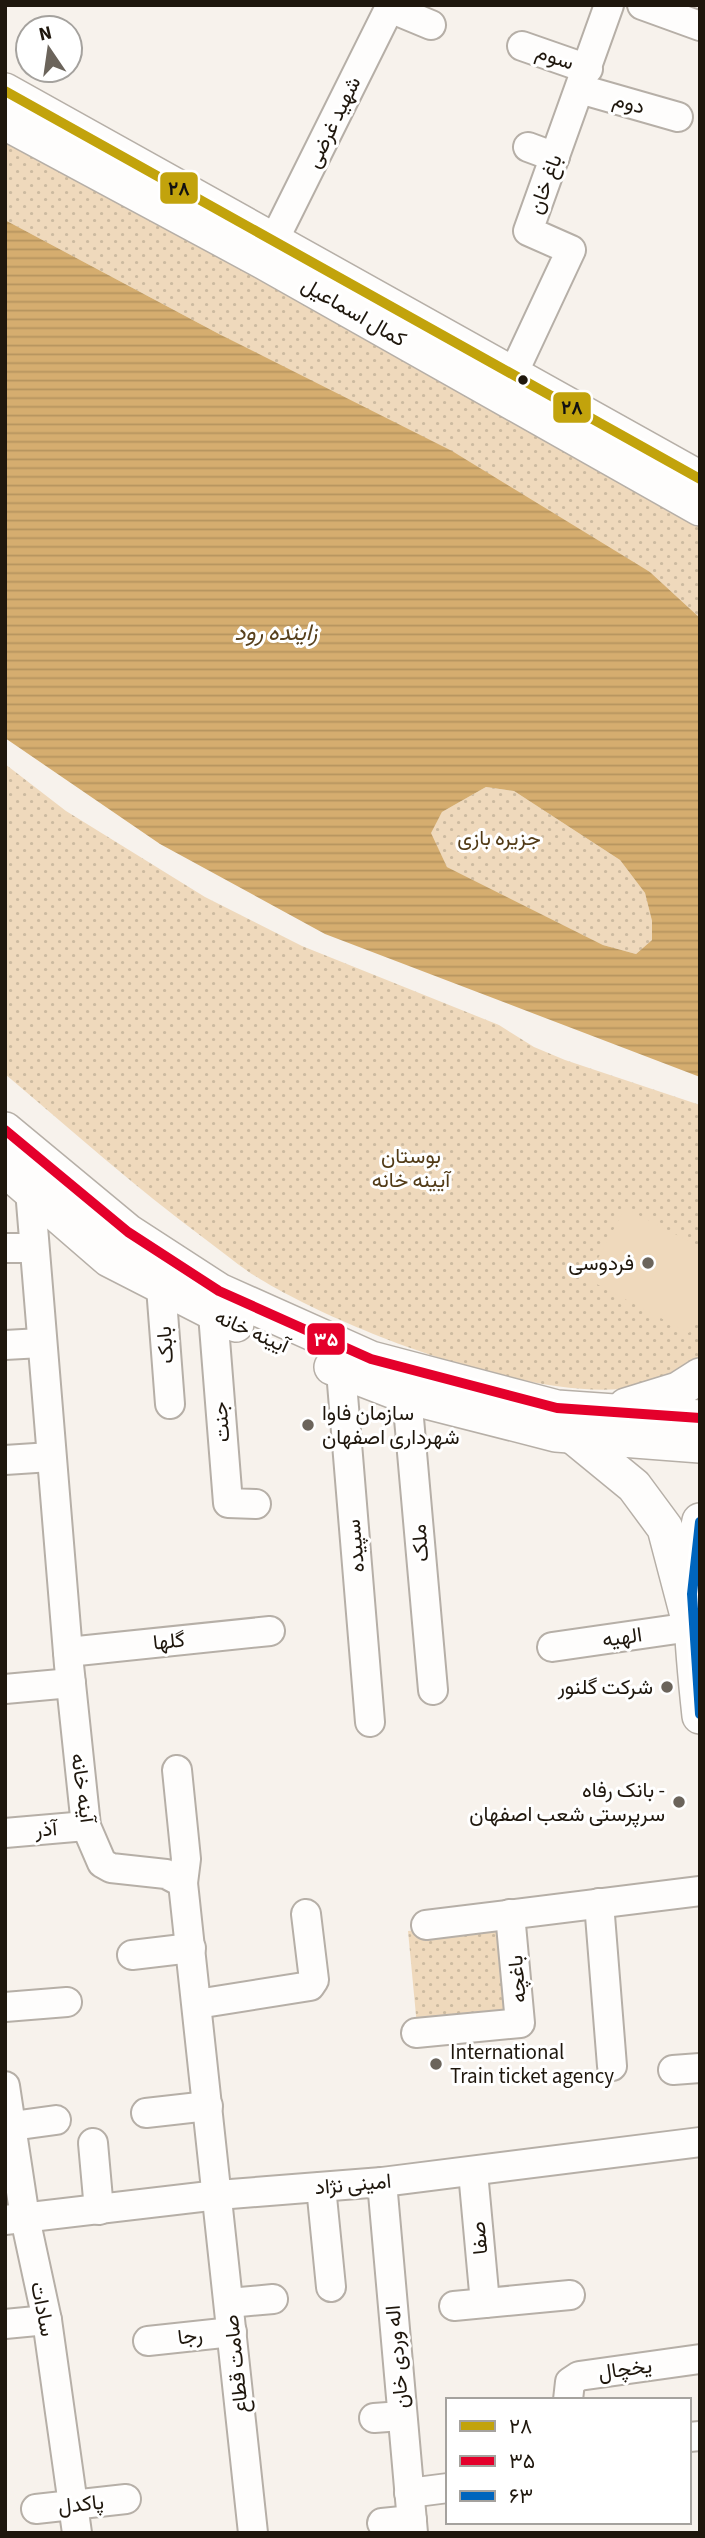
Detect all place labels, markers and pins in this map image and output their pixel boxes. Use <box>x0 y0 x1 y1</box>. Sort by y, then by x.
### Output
unlabelled marker <box>516 373 530 387</box>
place label: فردوسی <box>568 1248 634 1278</box>
marker: فردوسی <box>640 1255 656 1271</box>
place label: سازمان فاوا شهرداری اصفهان <box>322 1398 460 1452</box>
marker: سازمان فاوا شهرداری اصفهان <box>300 1417 316 1433</box>
place label: شرکت گلنور <box>557 1672 653 1702</box>
marker: شرکت گلنور <box>659 1679 675 1695</box>
place label: بانک رفاه - سرپرستی شعب اصفهان <box>469 1775 665 1829</box>
marker: بانک رفاه - سرپرستی شعب اصفهان <box>671 1794 687 1810</box>
place label: International Train ticket agency <box>450 2037 614 2091</box>
marker: International Train ticket agency <box>428 2056 444 2072</box>

